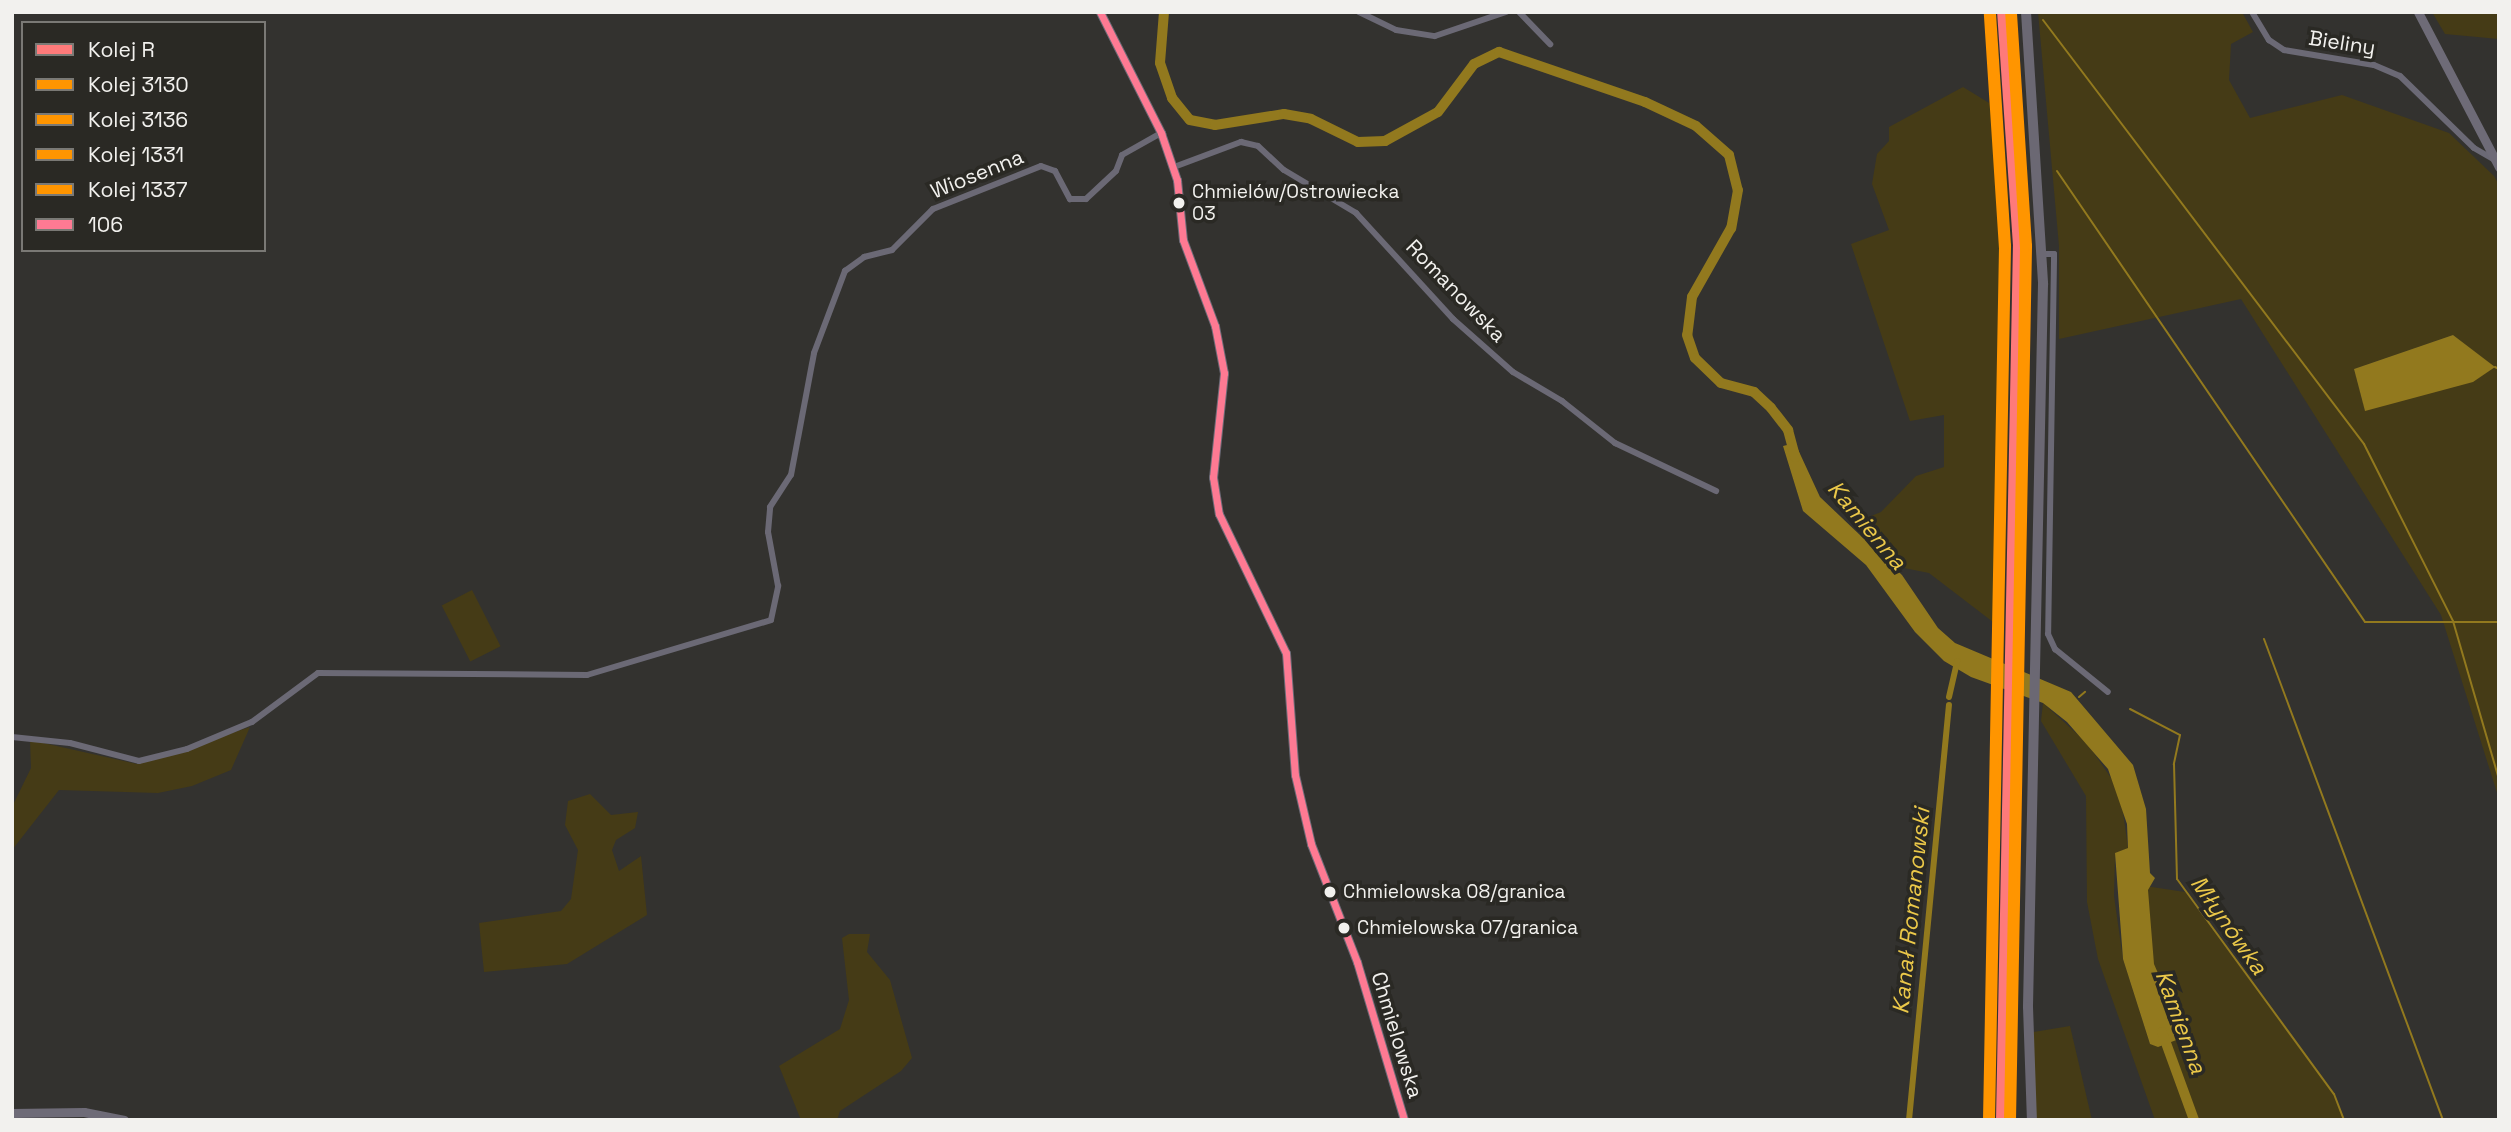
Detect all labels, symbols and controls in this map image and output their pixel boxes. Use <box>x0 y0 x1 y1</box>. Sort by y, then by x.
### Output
legend <box>21 21 266 252</box>
street label: Bieliny <box>2307 25 2377 61</box>
text: Kolej R <box>88 36 155 63</box>
text: Kolej 3130 <box>88 71 189 98</box>
text: Kolej 3136 <box>88 106 188 133</box>
text: Kolej 1331 <box>88 141 184 168</box>
street label: Wiosenna <box>927 144 1027 204</box>
text: Kolej 1337 <box>88 176 188 203</box>
place label: Chmielów/Ostrowiecka 03 <box>1192 181 1399 225</box>
marker: Chmielów/Ostrowiecka 03 <box>1172 196 1186 210</box>
text: 106 <box>88 211 123 238</box>
street label: Romanowska <box>1401 234 1511 348</box>
water label: Kamienna <box>1822 475 1912 575</box>
water label: Kanał Romanowski <box>1886 807 1936 1015</box>
water label: Młynówka <box>2185 870 2273 980</box>
place label: Chmielowska 08/granica <box>1343 881 1566 903</box>
marker: Chmielowska 08/granica <box>1323 885 1337 899</box>
place label: Chmielowska 07/granica <box>1357 917 1578 939</box>
marker: Chmielowska 07/granica <box>1337 921 1351 935</box>
water label: Kamienna <box>2150 967 2212 1077</box>
street label: Chmielowska <box>1366 969 1428 1101</box>

